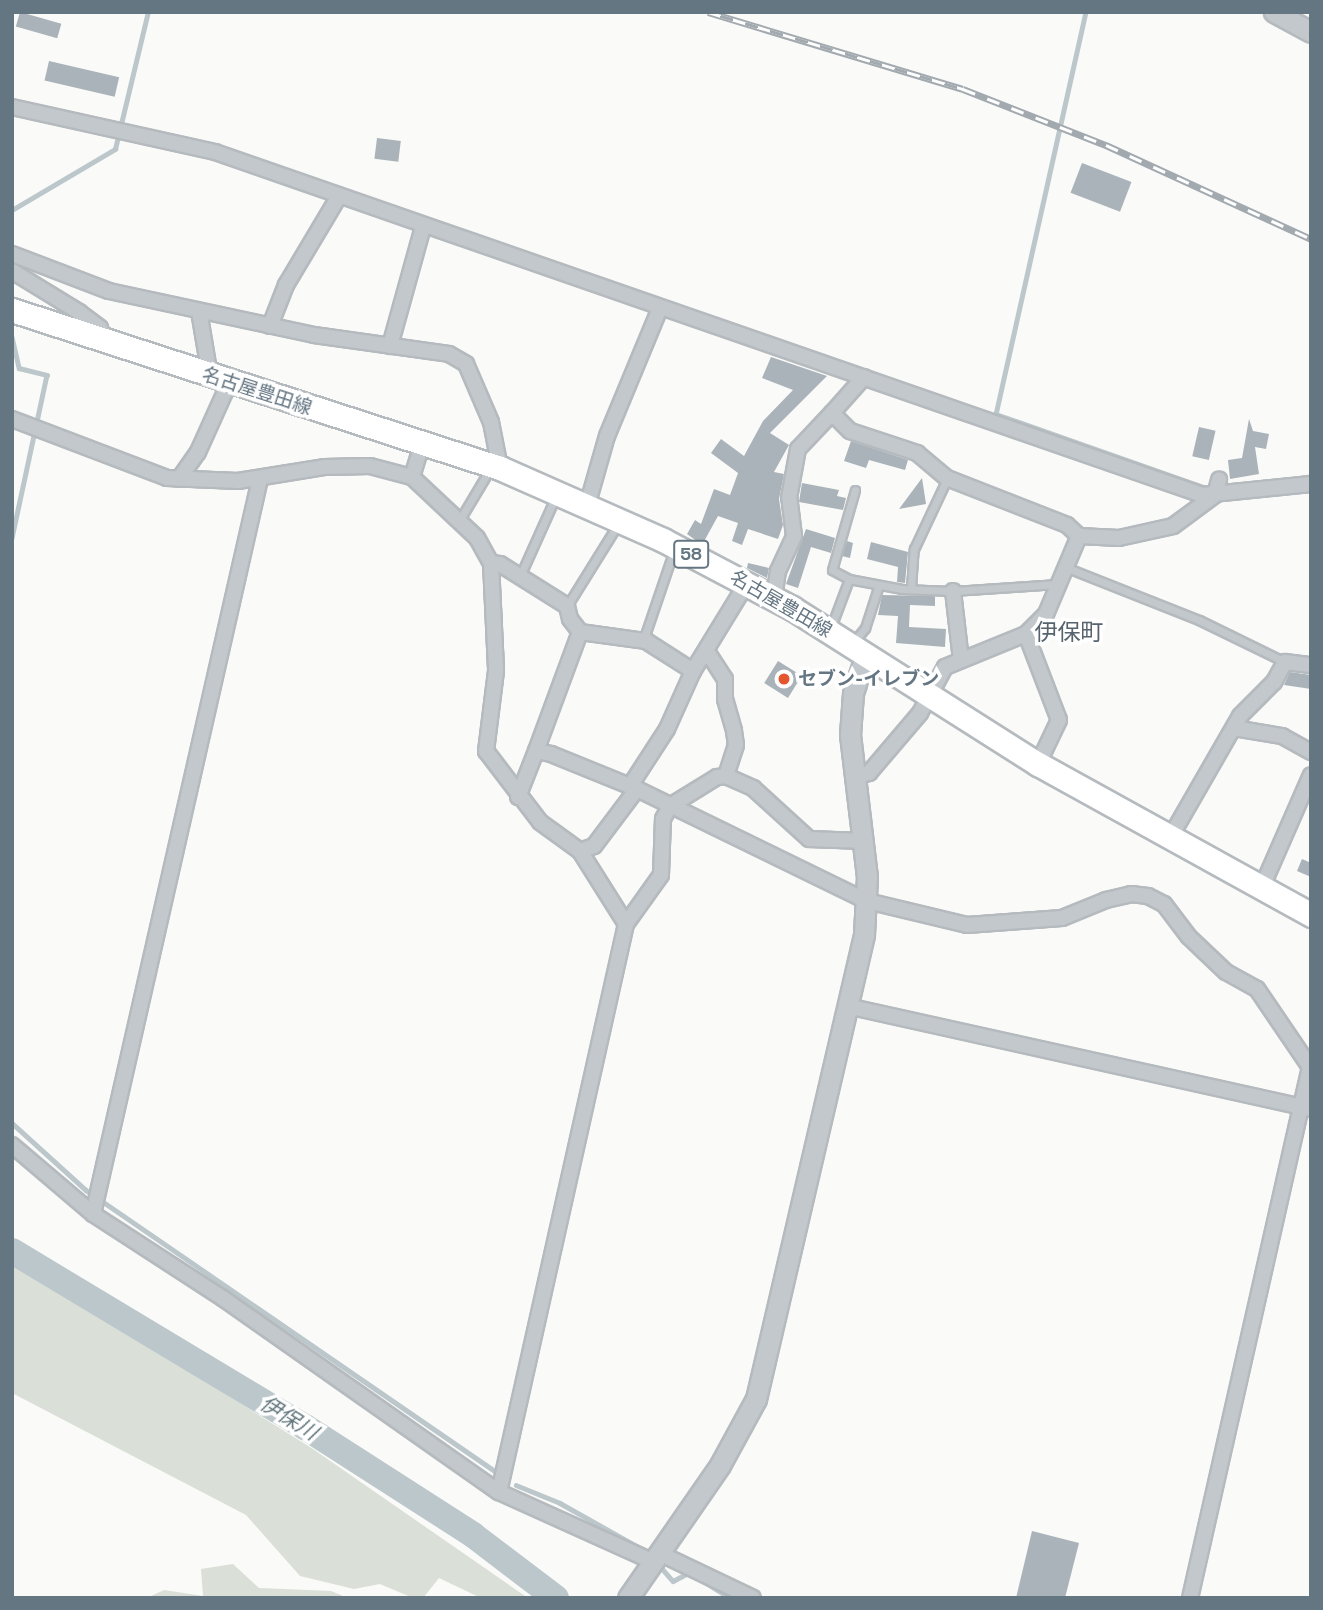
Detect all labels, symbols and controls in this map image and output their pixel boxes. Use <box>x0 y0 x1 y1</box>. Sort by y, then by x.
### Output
street label: 名古屋豊田線 <box>199 363 315 419</box>
road number: 58 <box>672 540 710 568</box>
street label: 名古屋豊田線 <box>726 566 836 642</box>
district label: 伊保町 <box>1035 618 1103 646</box>
place label: セブン-イレブン <box>798 668 939 690</box>
marker: セブン-イレブン <box>776 671 792 687</box>
water label: 伊保川 <box>256 1391 322 1445</box>

